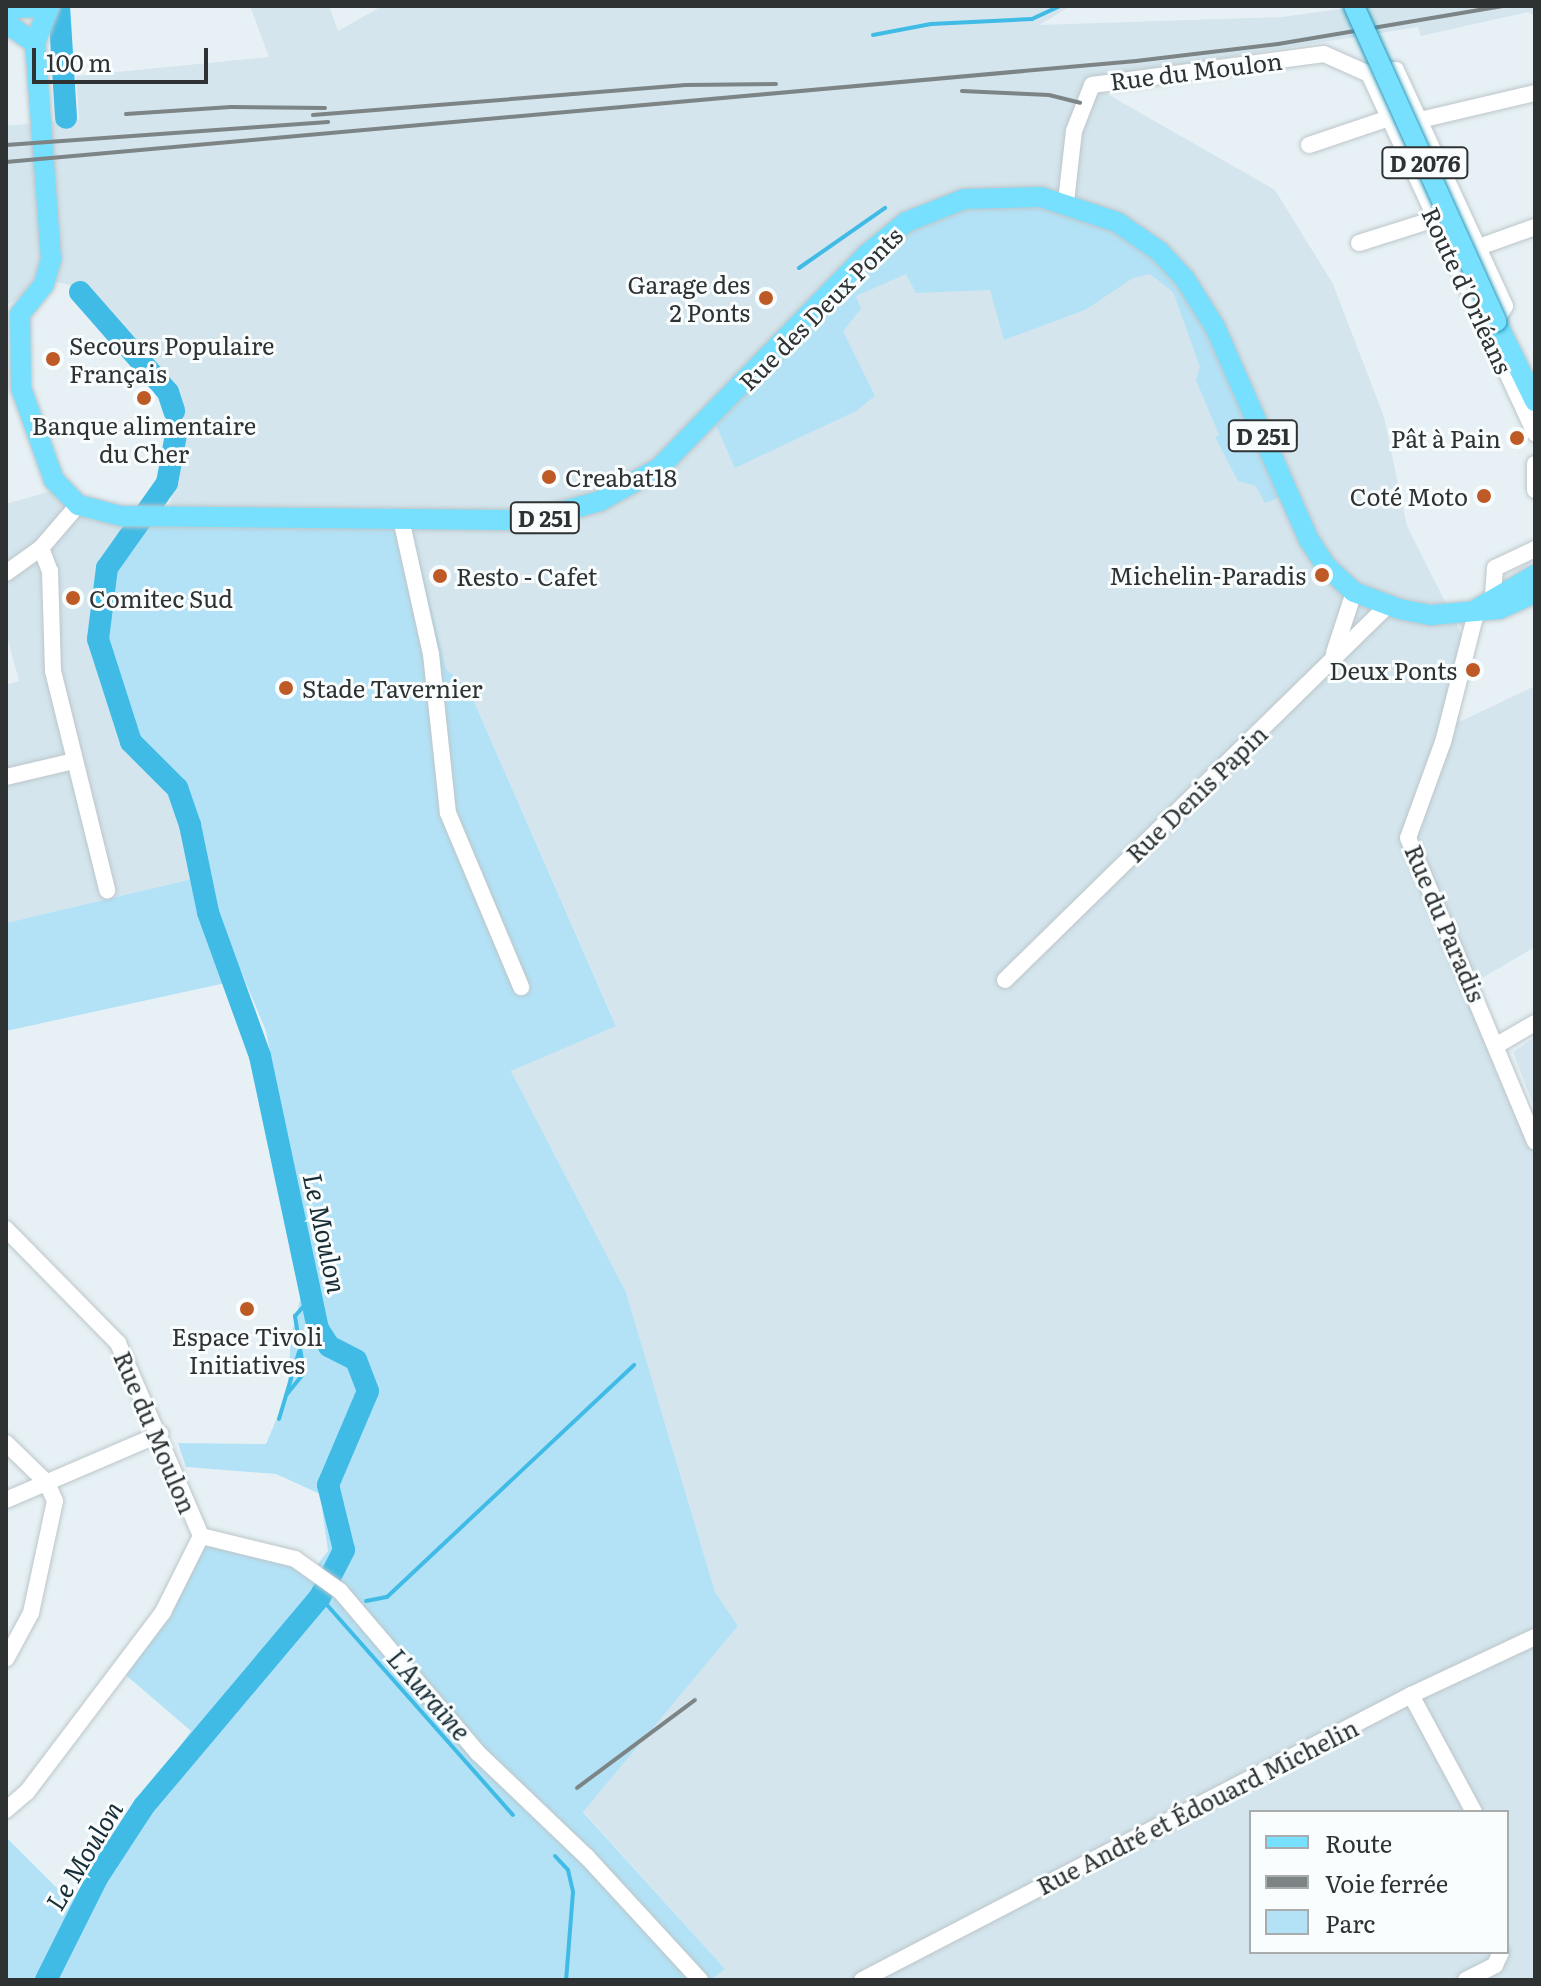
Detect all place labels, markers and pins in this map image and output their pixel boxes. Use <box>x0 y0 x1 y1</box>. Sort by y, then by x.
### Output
place label: Garage des 2 Ponts <box>627 270 750 326</box>
marker: Garage des 2 Ponts <box>757 289 775 307</box>
place label: Secours Populaire Français <box>69 331 275 387</box>
marker: Secours Populaire Français <box>44 350 62 368</box>
marker: Banque alimentaire du Cher <box>135 389 153 407</box>
place label: Banque alimentaire du Cher <box>32 411 256 467</box>
place label: Pât à Pain <box>1391 424 1501 452</box>
marker: Pât à Pain <box>1508 429 1526 447</box>
place label: Creabat18 <box>565 463 677 491</box>
marker: Creabat18 <box>540 468 558 486</box>
place label: Coté Moto <box>1350 482 1468 510</box>
marker: Coté Moto <box>1475 487 1493 505</box>
place label: Michelin-Paradis <box>1109 561 1306 589</box>
place label: Resto - Cafet <box>456 562 597 590</box>
marker: Michelin-Paradis <box>1313 566 1331 584</box>
marker: Resto - Cafet <box>431 567 449 585</box>
place label: Comitec Sud <box>89 584 233 612</box>
marker: Comitec Sud <box>64 589 82 607</box>
place label: Deux Ponts <box>1329 656 1457 684</box>
marker: Deux Ponts <box>1464 661 1482 679</box>
place label: Stade Tavernier <box>302 674 483 702</box>
marker: Stade Tavernier <box>277 679 295 697</box>
marker: Espace Tivoli Initiatives <box>238 1300 256 1318</box>
place label: Espace Tivoli Initiatives <box>172 1322 322 1378</box>

